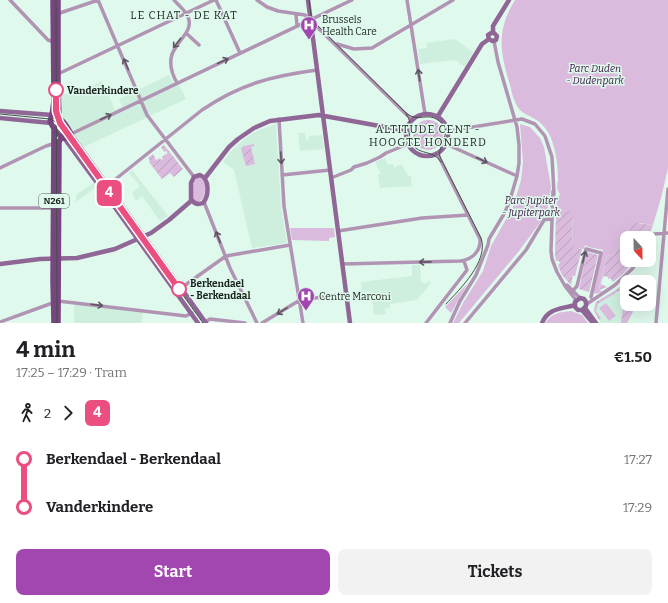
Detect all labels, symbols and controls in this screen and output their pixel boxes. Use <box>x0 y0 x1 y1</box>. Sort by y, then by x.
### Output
district label: LE CHAT - DE KAT <box>130 9 238 22</box>
place label: Brussels Health Care <box>322 14 377 38</box>
hospital icon: Brussels Health Care <box>299 15 319 40</box>
one-way arrow <box>173 38 182 49</box>
one-way arrow <box>217 57 229 64</box>
one-way arrow <box>122 59 129 71</box>
park label: Parc Duden - Dudenpark <box>566 63 624 87</box>
one-way arrow <box>415 69 423 82</box>
marker: Vanderkindere <box>48 82 64 98</box>
place label: Vanderkindere <box>67 85 139 97</box>
one-way arrow <box>100 113 112 120</box>
district label: ALTITUDE CENT - HOOGTE HONDERD <box>369 123 487 149</box>
one-way arrow <box>277 151 284 164</box>
one-way arrow <box>475 157 487 164</box>
line badge: 4 <box>96 180 122 206</box>
text: 4 <box>105 184 113 201</box>
road number: N261 <box>39 194 69 208</box>
park label: Parc Jupiter - Jupiterpark <box>502 195 560 219</box>
one-way arrow <box>213 231 221 243</box>
north arrow <box>620 231 656 267</box>
map controls <box>620 231 656 311</box>
one-way arrow <box>580 251 588 264</box>
one-way arrow <box>419 258 432 266</box>
button: layers <box>620 275 656 311</box>
place label: Berkendael - Berkendaal <box>190 278 251 302</box>
marker: Berkendael - Berkendaal <box>171 281 187 297</box>
hospital icon: Centre Marconi <box>296 286 316 311</box>
place label: Centre Marconi <box>319 291 391 303</box>
one-way arrow <box>90 302 103 309</box>
one-way arrow <box>276 307 288 315</box>
text: 4 min <box>16 336 76 363</box>
text: €1.50 <box>614 348 652 366</box>
text: 17:25 – 17:29 · Tram <box>16 365 127 380</box>
icon: walk <box>16 402 38 424</box>
icon: forward <box>57 402 79 424</box>
text: 4 <box>93 404 102 421</box>
text: 2 <box>44 406 51 421</box>
text: Berkendael - Berkendaal <box>46 450 221 468</box>
text: 17:27 <box>624 452 652 467</box>
text: Vanderkindere <box>46 498 153 516</box>
text: 17:29 <box>623 500 652 515</box>
button: Start <box>16 549 330 595</box>
button: Tickets <box>338 549 652 595</box>

